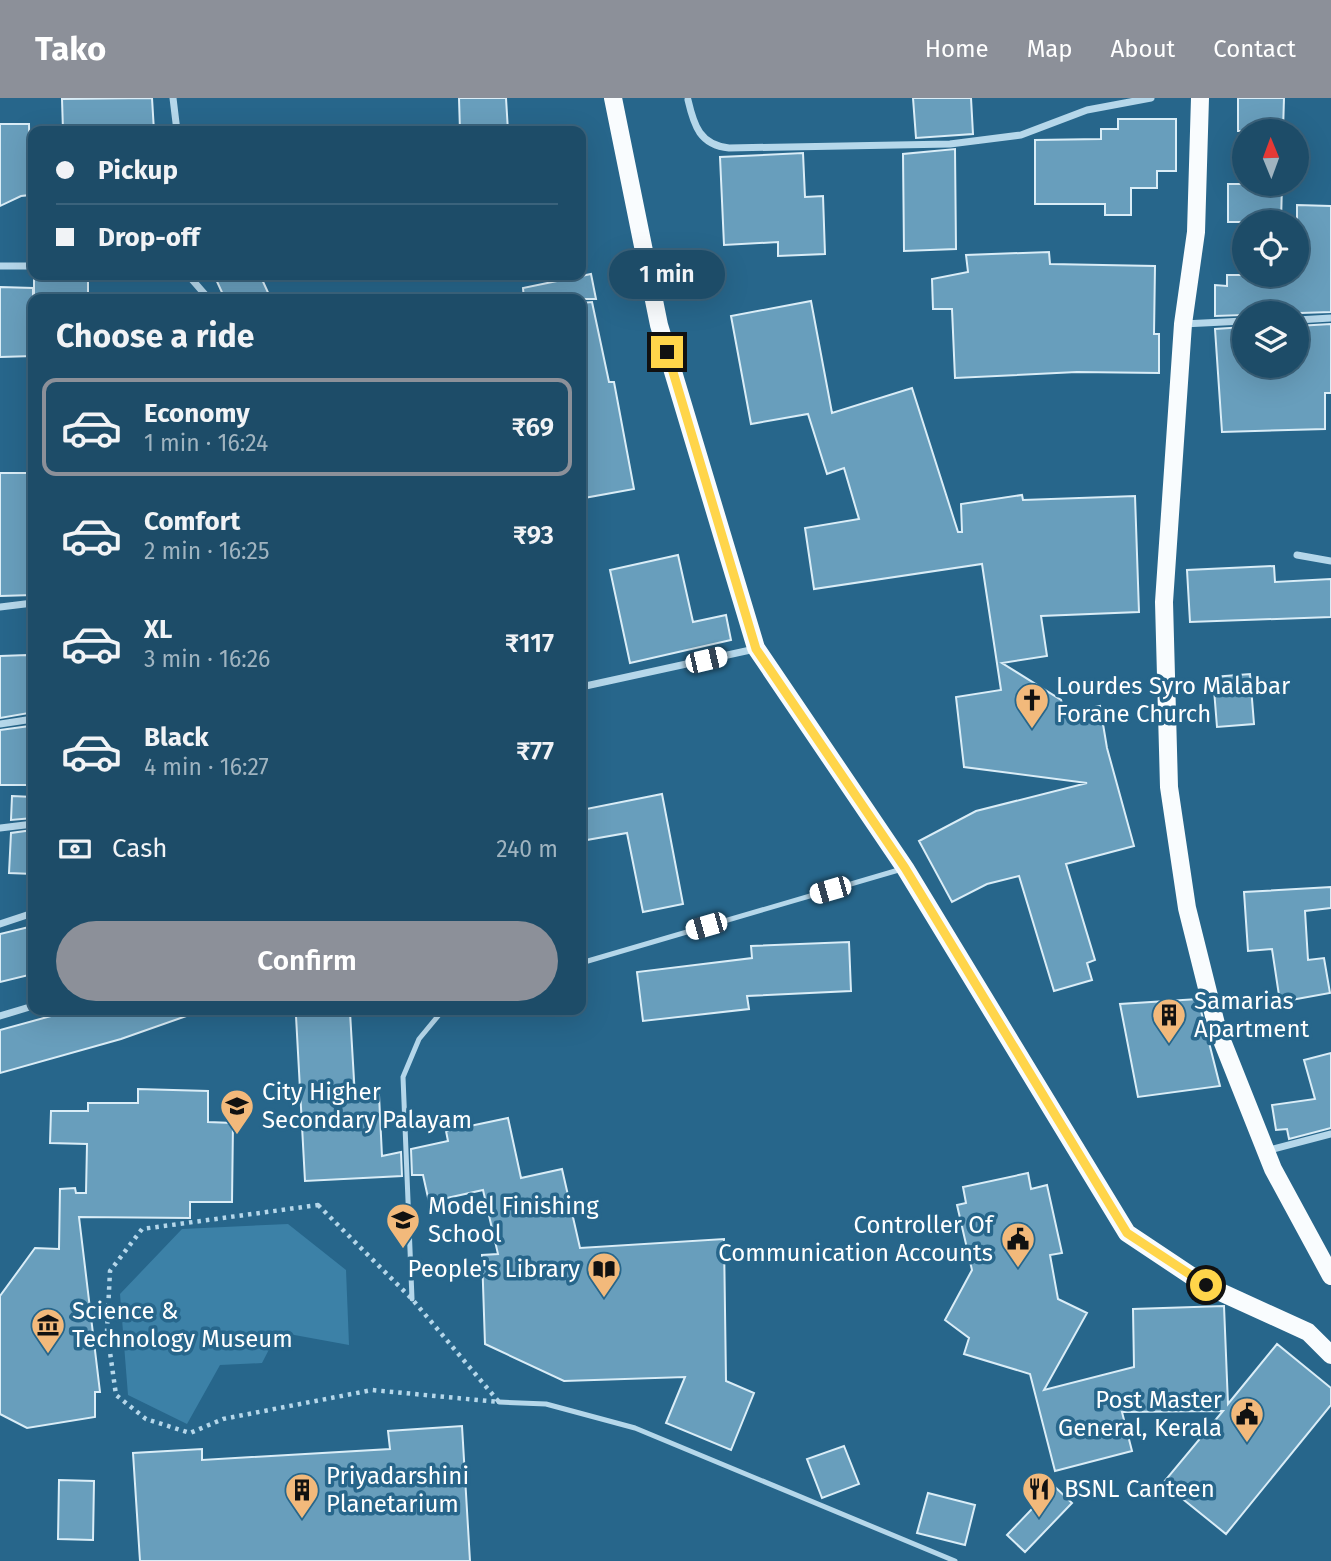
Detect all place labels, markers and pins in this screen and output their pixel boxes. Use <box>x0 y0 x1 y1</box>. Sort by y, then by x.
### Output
place label: Lourdes Syro Malabar Forane Church <box>1056 672 1291 728</box>
church icon: Lourdes Syro Malabar Forane Church <box>1013 681 1051 730</box>
place label: Samarias Apartment <box>1194 987 1309 1043</box>
building icon: Samarias Apartment <box>1150 996 1188 1045</box>
place label: City Higher Secondary Palayam <box>262 1078 472 1134</box>
school or university icon: City Higher Secondary Palayam <box>218 1087 256 1136</box>
place label: Model Finishing School <box>428 1192 599 1248</box>
school or university icon: Model Finishing School <box>384 1201 422 1250</box>
place label: Controller Of Communication Accounts <box>718 1211 995 1267</box>
public building icon: Controller Of Communication Accounts <box>999 1220 1037 1269</box>
library icon: People's Library <box>585 1250 623 1299</box>
place label: People's Library <box>408 1255 580 1283</box>
place label: Science & Technology Museum <box>72 1297 293 1353</box>
museum icon: Science & Technology Museum <box>29 1306 67 1355</box>
place label: Post Master General, Kerala <box>1058 1386 1223 1442</box>
public building icon: Post Master General, Kerala <box>1228 1395 1266 1444</box>
place label: Priyadarshini Planetarium <box>326 1462 469 1518</box>
restaurant icon: BSNL Canteen <box>1020 1470 1058 1519</box>
building icon: Priyadarshini Planetarium <box>283 1471 321 1520</box>
place label: BSNL Canteen <box>1064 1475 1215 1503</box>

